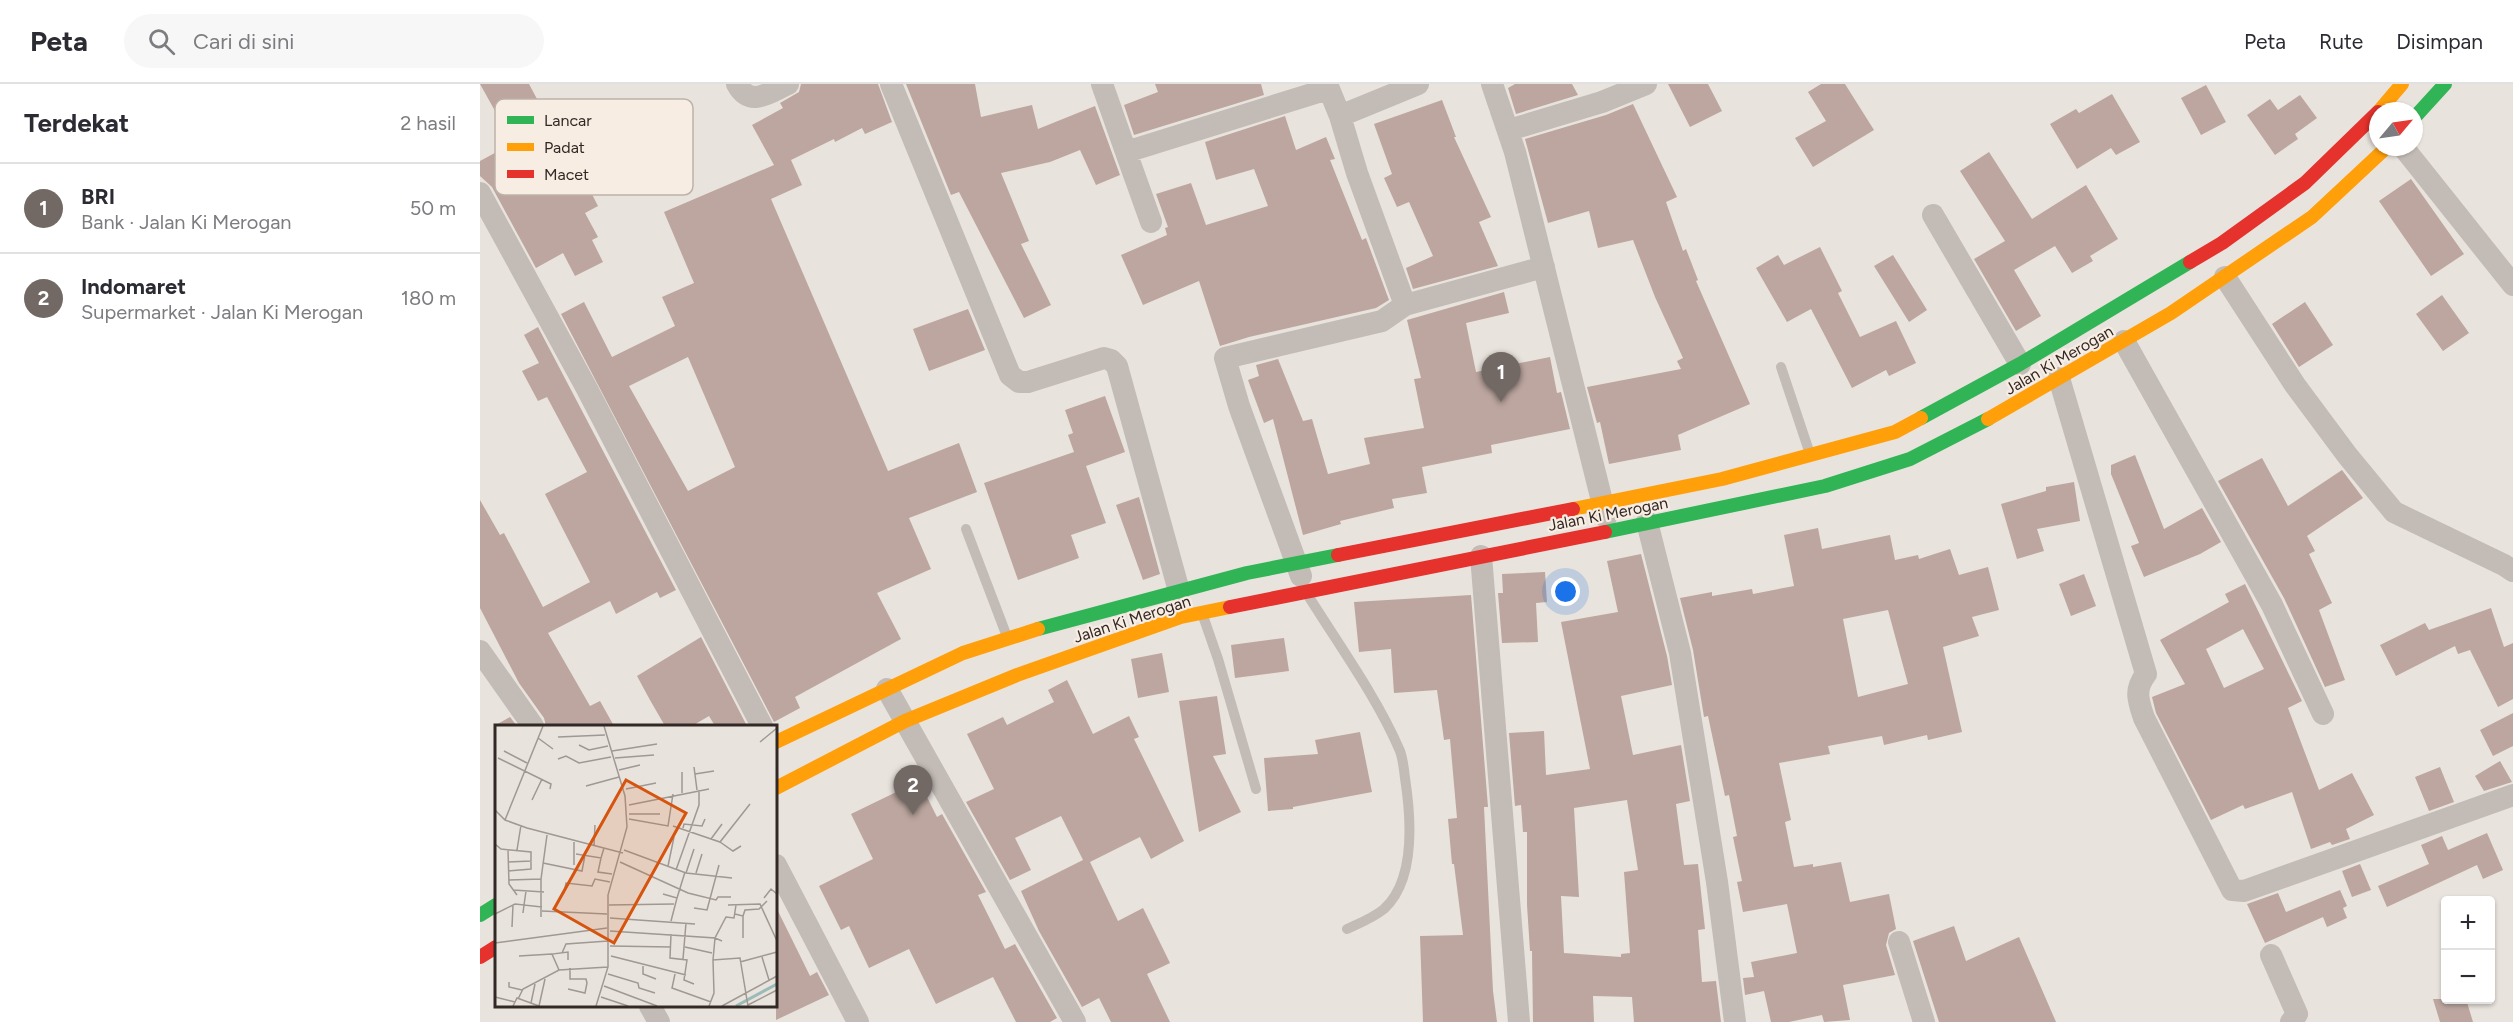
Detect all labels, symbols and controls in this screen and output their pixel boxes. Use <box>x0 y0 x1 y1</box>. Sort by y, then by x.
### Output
search box <box>124 14 544 68</box>
text: Peta <box>30 24 88 58</box>
icon: search <box>145 25 178 58</box>
text: Cari di sini <box>193 28 294 55</box>
text: Peta <box>2244 29 2286 54</box>
text: Rute <box>2319 29 2363 54</box>
text: Disimpan <box>2396 29 2483 54</box>
legend <box>495 99 693 195</box>
north arrow <box>2369 102 2423 156</box>
text: Terdekat <box>24 107 129 139</box>
text: 2 hasil <box>400 111 456 135</box>
text: Lancar <box>544 111 592 130</box>
text: Padat <box>544 138 585 157</box>
text: Macet <box>544 165 589 184</box>
text: BRI <box>81 183 115 210</box>
text: 1 <box>39 196 48 220</box>
text: 50 m <box>410 196 456 220</box>
text: Bank · Jalan Ki Merogan <box>81 210 292 234</box>
text: Indomaret <box>81 273 186 300</box>
text: 2 <box>38 286 49 310</box>
text: 180 m <box>401 286 456 310</box>
text: Supermarket · Jalan Ki Merogan <box>81 300 363 324</box>
street label: Jalan Ki Merogan <box>2001 321 2117 399</box>
pin: 1 <box>1482 352 1520 402</box>
street label: Jalan Ki Merogan <box>1546 493 1670 535</box>
your location <box>1551 577 1580 606</box>
street label: Jalan Ki Merogan <box>1071 591 1193 647</box>
inset map <box>495 725 777 1007</box>
pin: 2 <box>894 766 932 815</box>
map controls <box>2441 896 2495 1004</box>
button: + <box>2441 896 2495 950</box>
button: − <box>2441 950 2495 1004</box>

